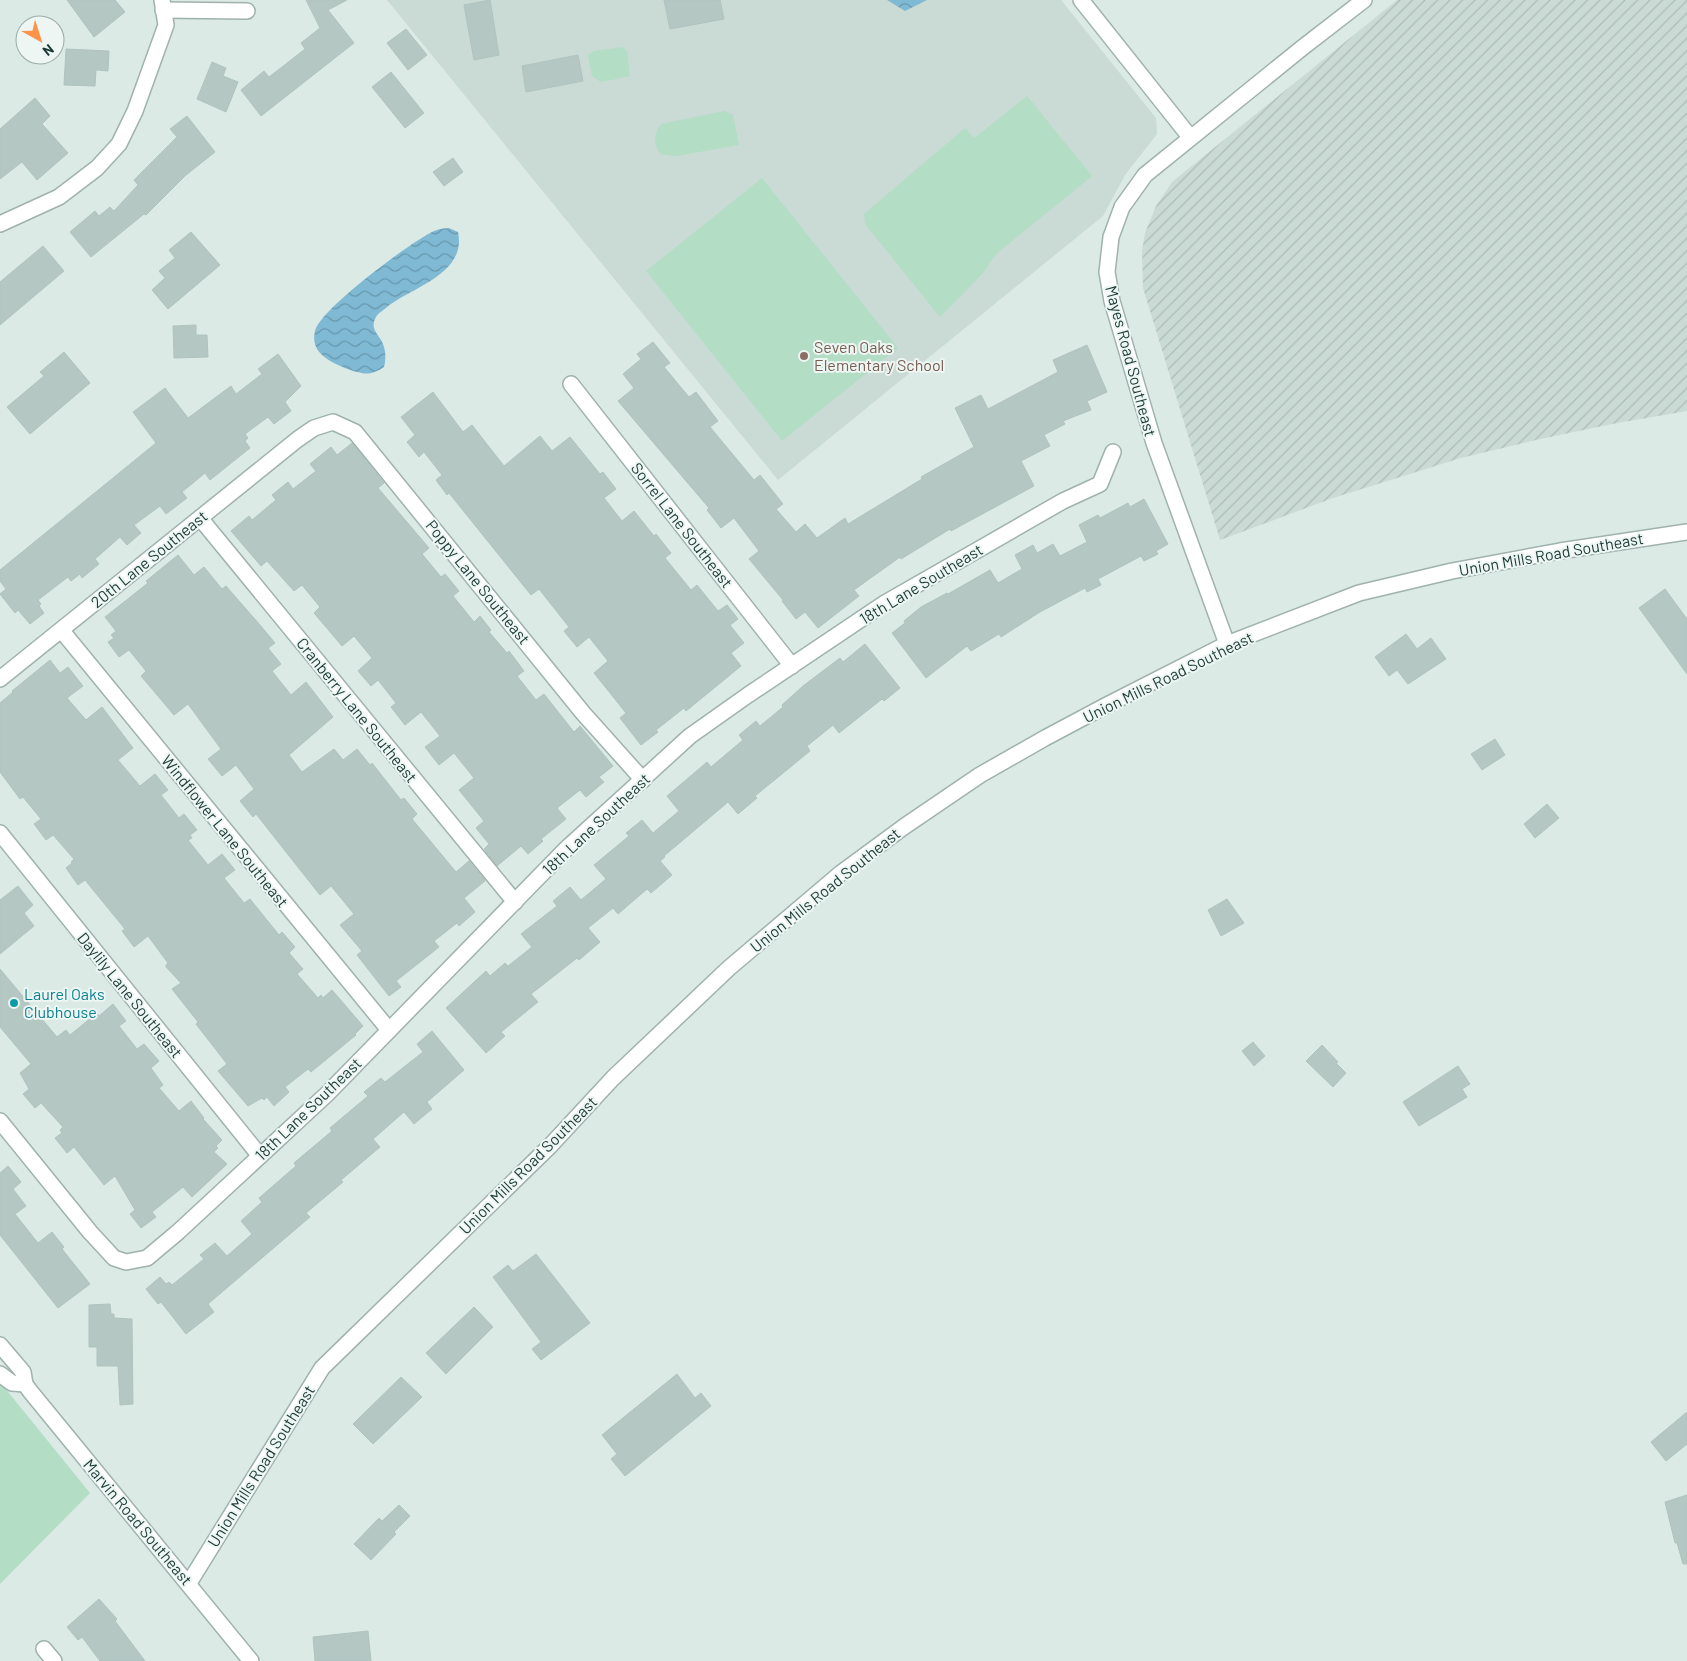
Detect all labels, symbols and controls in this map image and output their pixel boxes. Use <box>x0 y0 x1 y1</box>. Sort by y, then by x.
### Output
north arrow <box>15 15 65 65</box>
text: N <box>40 41 57 60</box>
street label: Mayes Road Southeast <box>1102 283 1161 438</box>
place label: Seven Oaks Elementary School <box>814 337 944 374</box>
marker: Seven Oaks Elementary School <box>798 350 810 362</box>
street label: Sorrel Lane Southeast <box>628 458 737 591</box>
street label: 20th Lane Southeast <box>87 506 211 611</box>
street label: Poppy Lane Southeast <box>422 516 534 648</box>
street label: Union Mills Road Southeast <box>1457 528 1645 579</box>
street label: 18th Lane Southeast <box>856 539 986 628</box>
street label: Union Mills Road Southeast <box>1080 627 1256 726</box>
street label: Cranberry Lane Southeast <box>293 633 422 786</box>
street label: Windflower Lane Southeast <box>158 751 293 911</box>
street label: 18th Lane Southeast <box>538 769 653 878</box>
street label: Union Mills Road Southeast <box>746 823 903 956</box>
street label: Daylily Lane Southeast <box>74 928 187 1061</box>
place label: Laurel Oaks Clubhouse <box>24 984 105 1021</box>
marker: Laurel Oaks Clubhouse <box>8 997 20 1009</box>
street label: 18th Lane Southeast <box>251 1053 365 1164</box>
street label: Union Mills Road Southeast <box>455 1092 601 1238</box>
street label: Union Mills Road Southeast <box>203 1381 318 1550</box>
street label: Marvin Road Southeast <box>80 1455 197 1589</box>

